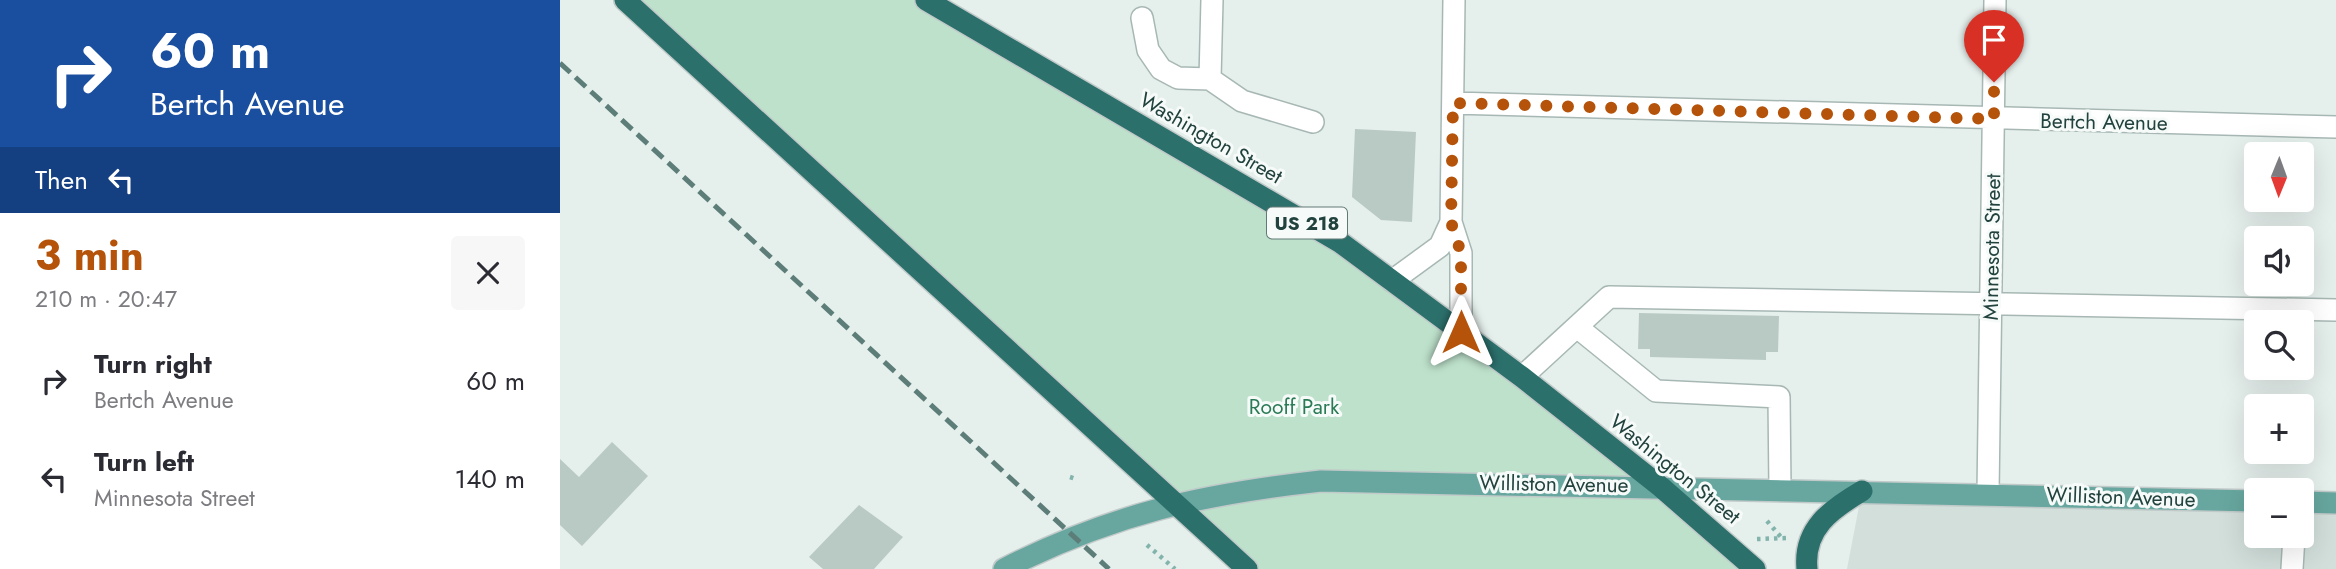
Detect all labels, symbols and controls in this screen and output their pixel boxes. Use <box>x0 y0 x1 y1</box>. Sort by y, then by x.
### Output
pin <box>1964 10 2024 82</box>
text: 60 m <box>150 16 270 86</box>
icon: arrive <box>1975 21 2013 59</box>
icon: right <box>35 28 126 119</box>
text: Bertch Avenue <box>150 81 344 127</box>
street label: Washington Street <box>1134 85 1288 191</box>
street label: Bertch Avenue <box>2040 106 2168 138</box>
north arrow <box>2244 142 2314 212</box>
map controls <box>2244 142 2314 548</box>
text: Then <box>35 161 88 199</box>
icon: left <box>102 161 140 199</box>
street label: Minnesota Street <box>1976 173 2008 321</box>
road number: US 218 <box>1267 208 1347 238</box>
text: 3 min <box>35 225 144 286</box>
button: sound <box>2244 226 2314 296</box>
button: close <box>451 236 525 310</box>
text: 210 m · 20:47 <box>35 282 177 316</box>
position arrow <box>1424 295 1498 369</box>
button: search <box>2244 310 2314 380</box>
text: Turn right <box>94 345 212 383</box>
icon: right <box>35 362 73 400</box>
text: 60 m <box>466 362 525 400</box>
text: Bertch Avenue <box>94 383 234 417</box>
park label: Rooff Park <box>1249 392 1340 422</box>
button: + <box>2244 394 2314 464</box>
street label: Washington Street <box>1603 407 1747 531</box>
text: Turn left <box>94 443 194 481</box>
icon: left <box>35 460 73 498</box>
text: 140 m <box>454 460 525 498</box>
street label: Williston Avenue <box>1479 468 1629 500</box>
button: − <box>2244 478 2314 548</box>
street label: Williston Avenue <box>2046 479 2196 515</box>
text: Minnesota Street <box>94 481 255 515</box>

